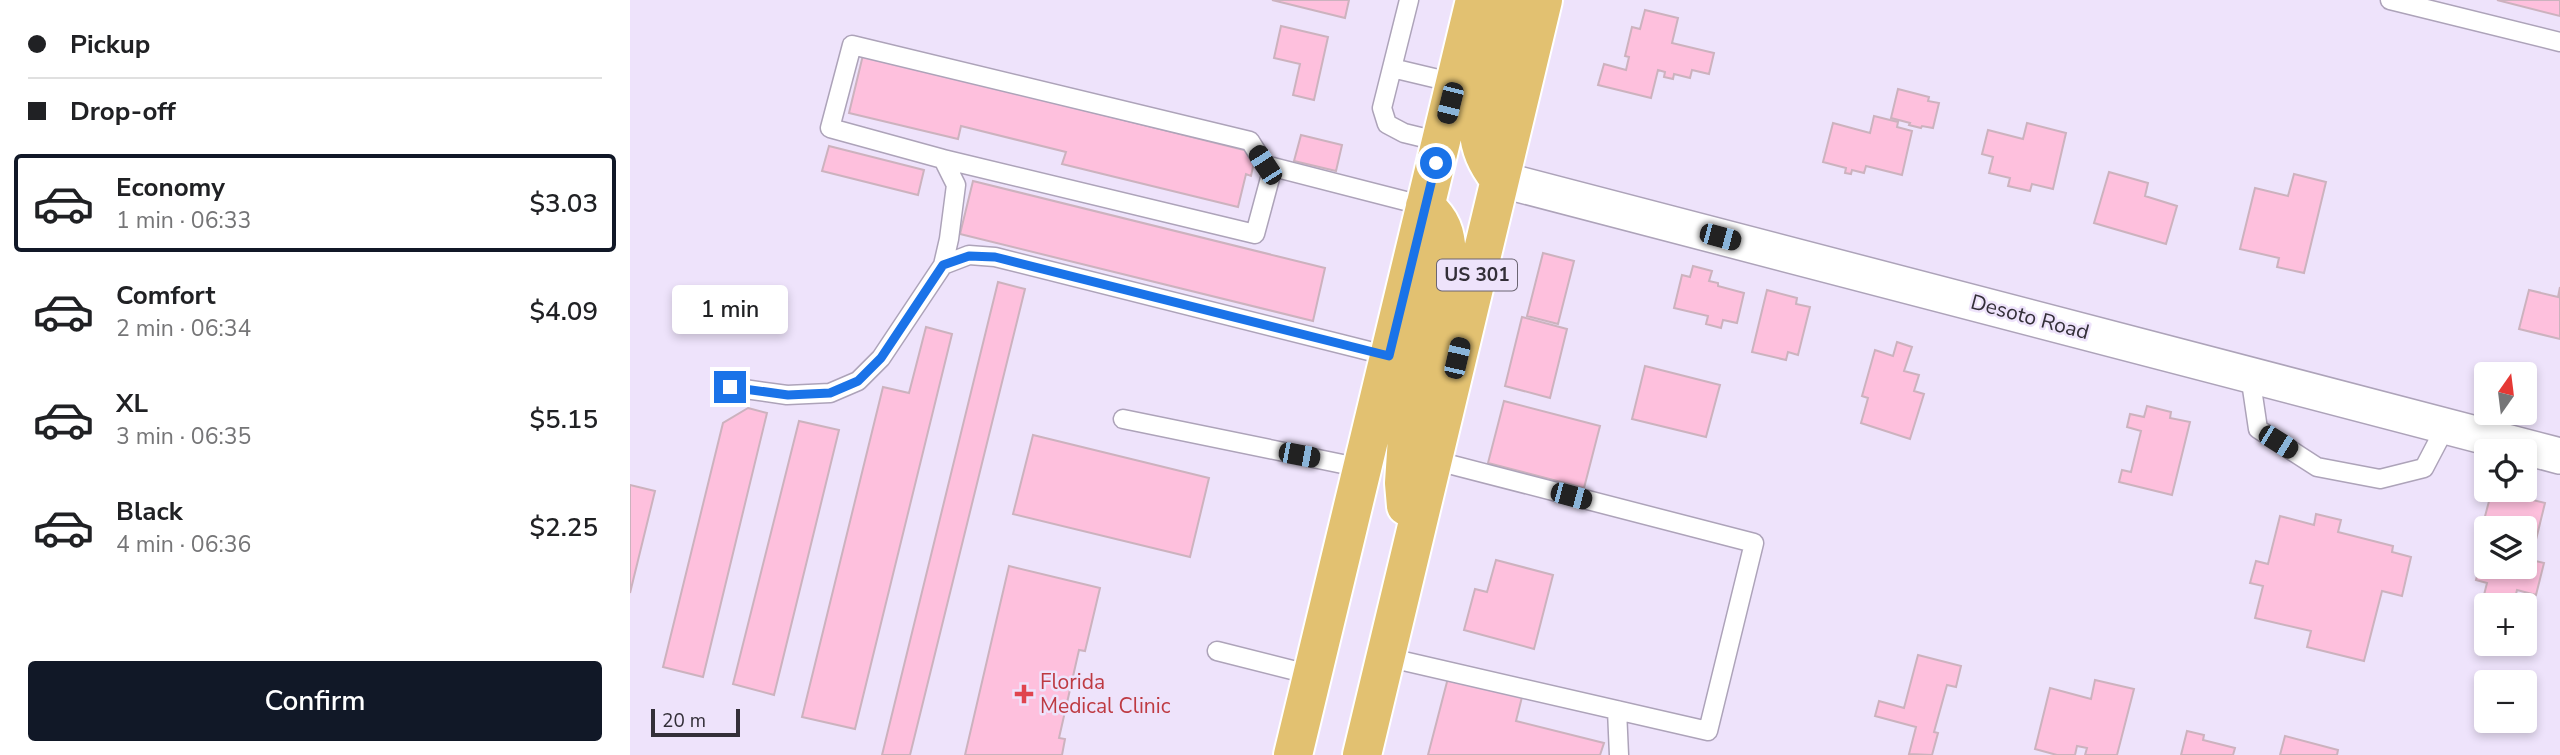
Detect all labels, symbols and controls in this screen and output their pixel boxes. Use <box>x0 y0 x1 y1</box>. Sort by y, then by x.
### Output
text: Pickup <box>70 27 150 62</box>
car <box>1435 80 1466 126</box>
text: Drop-off <box>70 94 176 129</box>
car <box>1245 142 1286 188</box>
route start <box>1420 147 1452 179</box>
text: Economy <box>116 170 225 205</box>
icon: car <box>32 172 95 235</box>
text: $3.03 <box>529 186 598 221</box>
text: 1 min · 06:33 <box>116 205 251 236</box>
car <box>1697 221 1744 253</box>
road number: US 301 <box>1437 260 1517 290</box>
text: Comfort <box>116 278 216 313</box>
icon: car <box>32 280 95 343</box>
callout: 1 min <box>672 286 788 334</box>
street label: Desoto Road <box>1968 288 2092 346</box>
text: $4.09 <box>529 294 598 329</box>
text: 1 min <box>701 294 759 325</box>
text: 2 min · 06:34 <box>116 313 251 344</box>
car <box>1443 335 1472 381</box>
north arrow <box>2474 362 2538 425</box>
map controls <box>2474 362 2537 733</box>
route end <box>714 371 746 403</box>
text: XL <box>116 386 148 421</box>
icon: car <box>32 388 95 451</box>
text: $5.15 <box>529 402 598 437</box>
text: 3 min · 06:35 <box>116 421 251 452</box>
car <box>2255 422 2302 462</box>
button: locate <box>2474 439 2537 502</box>
car <box>1277 441 1322 469</box>
car <box>1548 480 1595 512</box>
text: Black <box>116 494 183 529</box>
icon: car <box>32 496 95 559</box>
text: $2.25 <box>529 510 598 545</box>
button: layers <box>2474 516 2537 579</box>
text: 4 min · 06:36 <box>116 529 251 560</box>
button: + <box>2474 593 2537 656</box>
button: Confirm <box>28 661 602 741</box>
place label: Florida Medical Clinic <box>1040 668 1171 720</box>
button: − <box>2474 670 2537 733</box>
marker: Florida Medical Clinic <box>1014 684 1034 704</box>
scale bar <box>651 706 740 738</box>
text: 20 m <box>662 708 706 734</box>

